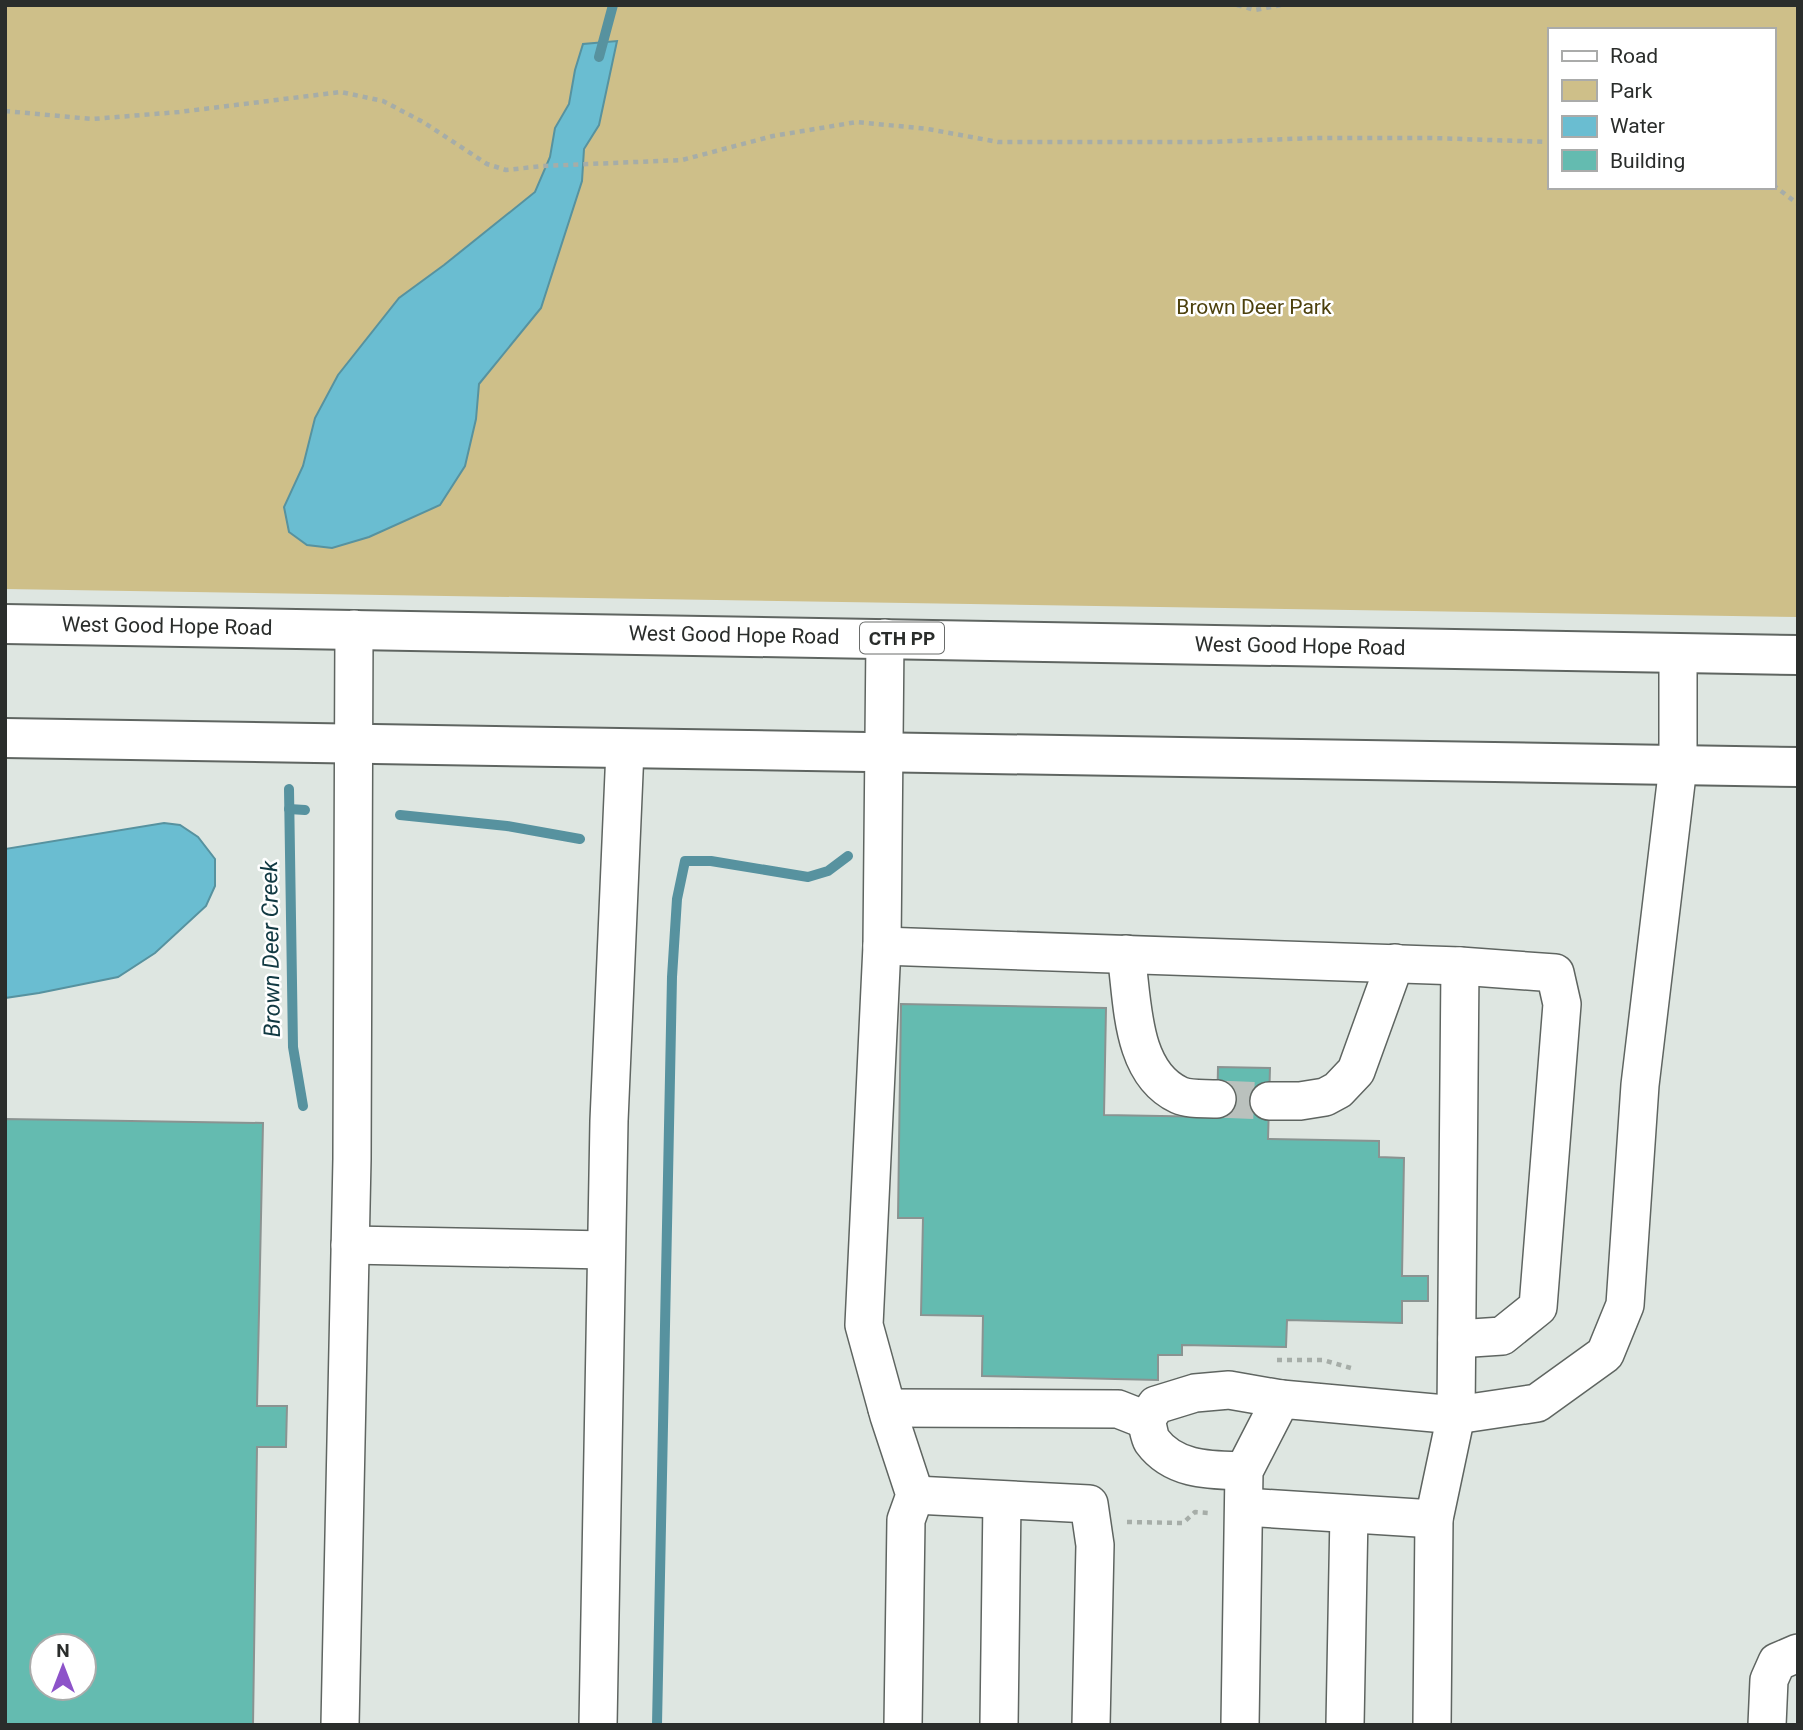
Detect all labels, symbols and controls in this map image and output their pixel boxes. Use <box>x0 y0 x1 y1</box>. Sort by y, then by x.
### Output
legend <box>1548 28 1775 189</box>
text: Road <box>1610 44 1658 68</box>
text: Park <box>1610 79 1653 103</box>
text: Water <box>1610 114 1665 138</box>
text: Building <box>1610 149 1685 173</box>
park label: Brown Deer Park <box>1176 295 1332 319</box>
street label: West Good Hope Road <box>61 612 273 640</box>
street label: West Good Hope Road <box>628 621 840 649</box>
road number: CTH PP <box>860 622 944 653</box>
street label: West Good Hope Road <box>1194 632 1406 660</box>
water label: Brown Deer Creek <box>256 860 286 1038</box>
north arrow <box>28 1632 98 1702</box>
text: N <box>56 1639 70 1662</box>

